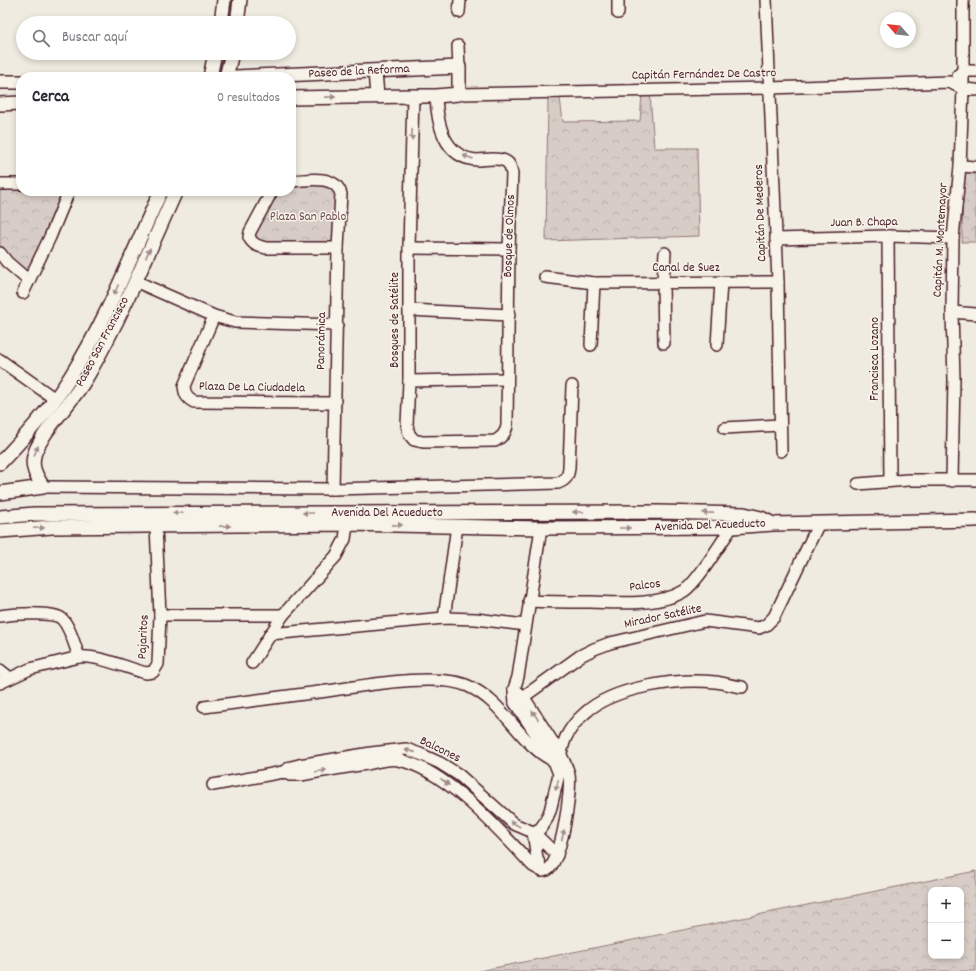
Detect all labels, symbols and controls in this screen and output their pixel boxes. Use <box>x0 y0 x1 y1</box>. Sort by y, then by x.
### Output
north arrow <box>880 12 916 48</box>
search box <box>16 16 296 60</box>
icon: search <box>30 27 52 49</box>
text: Buscar aquí <box>62 27 127 49</box>
street label: Paseo de la Reforma <box>308 60 411 84</box>
street label: Capitán Fernández De Castro <box>632 64 777 86</box>
text: Cerca <box>32 86 69 110</box>
text: 0 resultados <box>217 89 280 108</box>
one-way arrow <box>324 94 337 100</box>
one-way arrow <box>409 129 415 142</box>
one-way arrow <box>462 154 474 160</box>
street label: Capitán De Mederos <box>750 164 772 262</box>
street label: Capitán M. Montemayor <box>929 182 953 298</box>
street label: Bosque de Olmos <box>499 194 521 278</box>
park label: Plaza San Pablo <box>270 208 346 227</box>
street label: Juan B. Chapa <box>830 213 899 233</box>
one-way arrow <box>145 248 151 259</box>
street label: Canal de Suez <box>652 259 720 278</box>
street label: Bosques de Satélite <box>386 272 405 368</box>
one-way arrow <box>113 285 119 296</box>
street label: Paseo San Francisco <box>71 293 135 390</box>
street label: Panorámica <box>312 311 332 370</box>
street label: Francisca Lozano <box>866 317 885 401</box>
street label: Plaza De La Ciudadela <box>199 378 306 398</box>
one-way arrow <box>34 444 40 456</box>
street label: Avenida Del Acueducto <box>331 504 443 523</box>
one-way arrow <box>571 509 584 515</box>
one-way arrow <box>171 510 184 516</box>
one-way arrow <box>301 510 314 516</box>
one-way arrow <box>701 510 714 516</box>
street label: Avenida Del Acueducto <box>654 515 766 537</box>
one-way arrow <box>391 522 404 528</box>
one-way arrow <box>219 523 232 529</box>
one-way arrow <box>33 525 46 531</box>
one-way arrow <box>619 525 632 531</box>
street label: Palcos <box>628 575 662 597</box>
street label: Mirador Satélite <box>622 599 704 634</box>
street label: Pajaritos <box>133 614 155 660</box>
one-way arrow <box>531 710 539 720</box>
street label: Balcones <box>416 732 464 768</box>
one-way arrow <box>403 748 416 754</box>
one-way arrow <box>315 768 327 774</box>
one-way arrow <box>439 778 450 787</box>
one-way arrow <box>553 779 559 791</box>
one-way arrow <box>509 820 521 827</box>
one-way arrow <box>560 829 566 842</box>
map controls <box>928 887 964 959</box>
button: + <box>928 887 964 923</box>
button: − <box>928 923 964 959</box>

